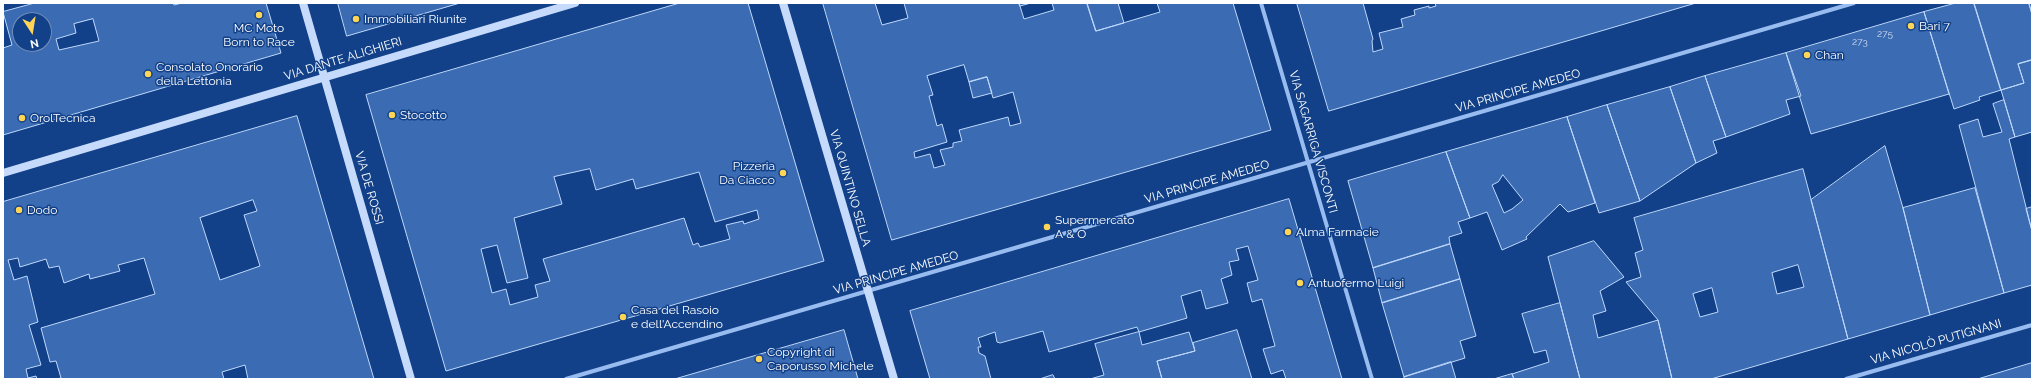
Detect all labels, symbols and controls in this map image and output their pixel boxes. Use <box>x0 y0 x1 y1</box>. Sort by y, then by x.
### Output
marker: MC Moto Born to Race <box>254 10 264 20</box>
north arrow <box>12 12 52 52</box>
place label: Immobiliari Riunite <box>364 12 467 26</box>
marker: Immobiliari Riunite <box>351 14 361 24</box>
place label: Bari 7 <box>1919 19 1950 33</box>
place label: MC Moto Born to Race <box>223 21 295 49</box>
marker: Bari 7 <box>1906 21 1916 31</box>
house number: 275 <box>1877 28 1893 40</box>
street label: VIA DANTE ALIGHIERI <box>282 34 404 84</box>
text: N <box>29 36 40 50</box>
house number: 273 <box>1852 36 1868 48</box>
place label: Chan <box>1815 48 1844 62</box>
marker: Chan <box>1802 50 1812 60</box>
place label: Consolato Onorario della Lettonia <box>156 60 263 88</box>
street label: VIA PRINCIPE AMEDEO <box>1454 66 1582 116</box>
marker: Consolato Onorario della Lettonia <box>143 69 153 79</box>
street label: VIA SAGARRIGA VISCONTI <box>1286 69 1340 215</box>
place label: Stocotto <box>400 108 447 122</box>
marker: Stocotto <box>387 110 397 120</box>
place label: OrolTecnica <box>30 111 95 125</box>
marker: OrolTecnica <box>17 113 27 123</box>
street label: VIA QUINTINO SELLA <box>826 128 874 248</box>
street label: VIA DE ROSSI <box>352 150 386 226</box>
street label: VIA PRINCIPE AMEDEO <box>1143 157 1271 207</box>
place label: Pizzeria Da Ciacco <box>719 159 775 187</box>
marker: Pizzeria Da Ciacco <box>778 168 788 178</box>
place label: Dodo <box>27 203 57 217</box>
marker: Dodo <box>14 205 24 215</box>
place label: Supermercato A & O <box>1055 213 1134 241</box>
marker: Supermercato A & O <box>1042 222 1052 232</box>
place label: Alma Farmacie <box>1296 225 1379 239</box>
marker: Alma Farmacie <box>1283 227 1293 237</box>
street label: VIA PRINCIPE AMEDEO <box>832 248 960 298</box>
place label: Antuofermo Luigi <box>1308 276 1404 290</box>
marker: Antuofermo Luigi <box>1295 278 1305 288</box>
place label: Casa del Rasoio e dell'Accendino <box>631 303 723 331</box>
marker: Casa del Rasoio e dell'Accendino <box>618 312 628 322</box>
street label: VIA NICOLÒ PUTIGNANI <box>1869 316 2003 368</box>
place label: Copyright di Caporusso Michele <box>767 345 874 373</box>
marker: Copyright di Caporusso Michele <box>754 354 764 364</box>

